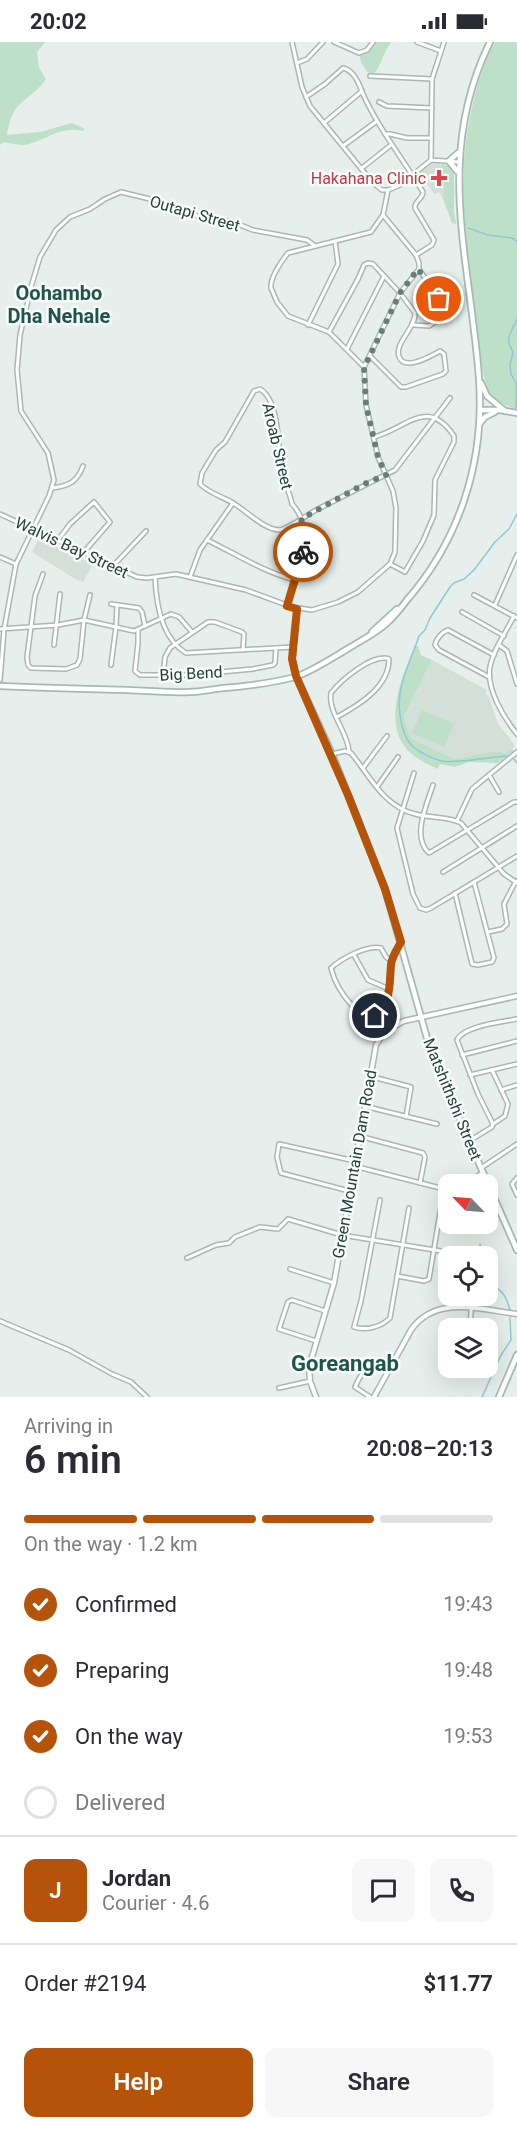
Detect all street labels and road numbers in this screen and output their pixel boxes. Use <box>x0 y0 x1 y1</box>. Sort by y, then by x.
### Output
street label: Outapi Street <box>148 192 242 235</box>
street label: Aroab Street <box>258 401 297 491</box>
street label: Walvis Bay Street <box>12 513 131 582</box>
street label: Big Bend <box>159 662 223 685</box>
street label: Matshithshi Street <box>419 1035 486 1163</box>
street label: Green Mountain Dam Road <box>329 1068 380 1260</box>

